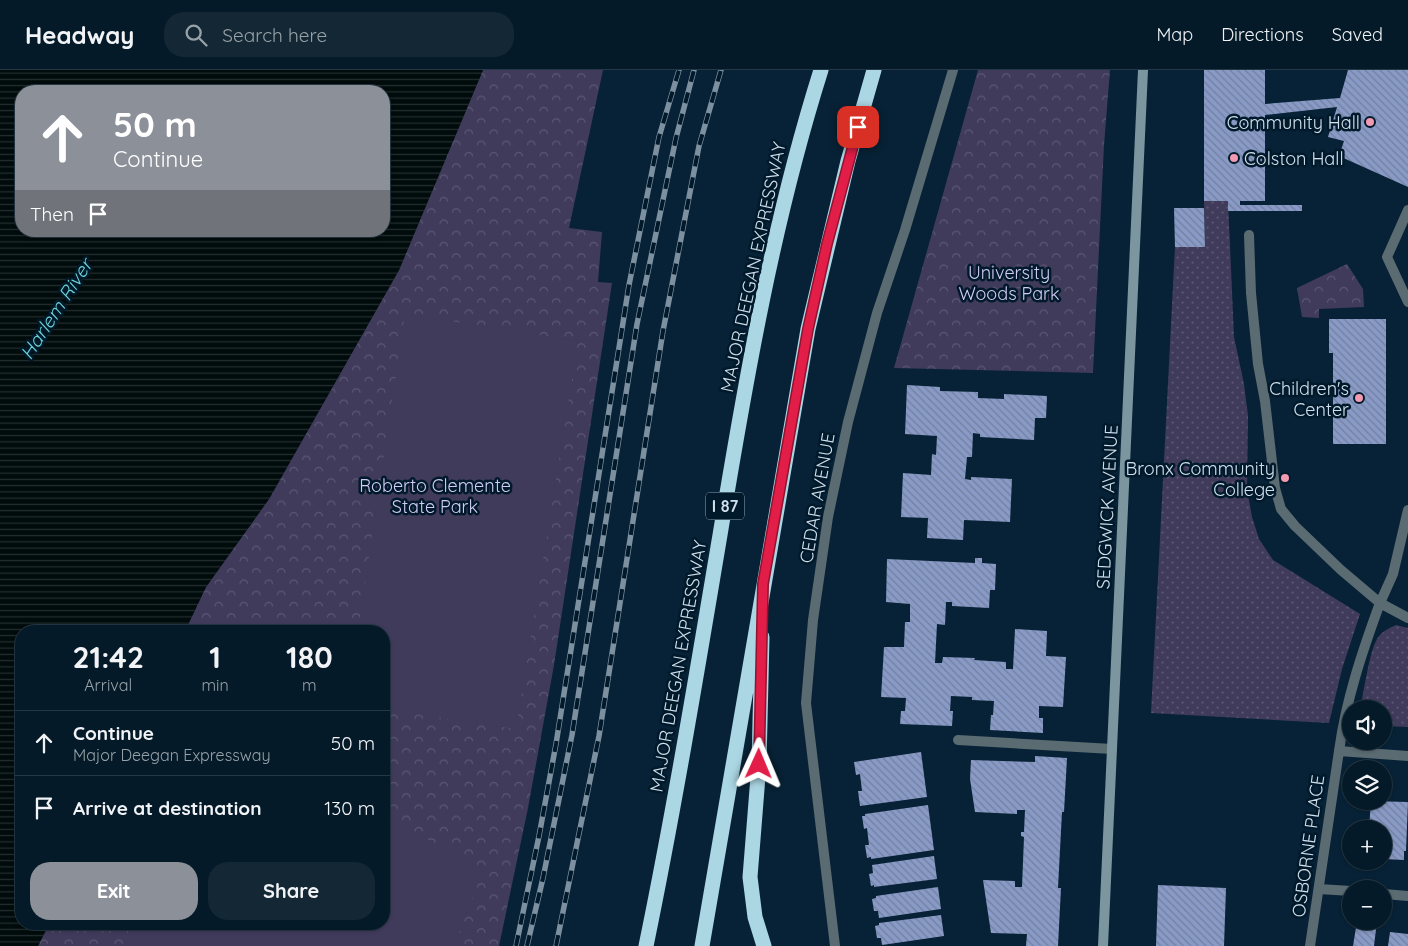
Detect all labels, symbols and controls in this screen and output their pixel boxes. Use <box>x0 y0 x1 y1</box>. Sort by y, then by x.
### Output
search box <box>164 12 514 57</box>
text: Headway <box>25 20 134 50</box>
icon: search <box>182 21 210 49</box>
text: Search here <box>222 23 327 47</box>
text: Map <box>1156 23 1193 46</box>
text: Directions <box>1221 23 1304 46</box>
text: Saved <box>1332 23 1383 46</box>
text: 50 m <box>113 102 197 146</box>
icon: ahead <box>30 105 95 170</box>
pin <box>837 106 879 148</box>
place label: Community Hall <box>1227 111 1360 134</box>
icon: arrive <box>844 113 872 141</box>
marker: Community Hall <box>1364 116 1376 128</box>
street label: MAJOR DEEGAN EXPRESSWAY <box>715 140 791 394</box>
text: Continue <box>113 145 203 173</box>
place label: Colston Hall <box>1244 147 1344 170</box>
marker: Colston Hall <box>1228 152 1240 164</box>
icon: arrive <box>84 200 112 228</box>
text: Then <box>30 202 74 226</box>
water label: Harlem River <box>15 252 99 364</box>
park label: University Woods Park <box>958 261 1060 305</box>
place label: Children's Center <box>1269 377 1349 421</box>
marker: Children's Center <box>1353 392 1365 404</box>
street label: SEDGWICK AVENUE <box>1091 424 1123 590</box>
street label: CEDAR AVENUE <box>794 431 840 565</box>
place label: Bronx Community College <box>1126 457 1275 501</box>
marker: Bronx Community College <box>1279 472 1291 484</box>
park label: Roberto Clemente State Park <box>359 474 511 518</box>
road number: I 87 <box>706 492 744 520</box>
street label: MAJOR DEEGAN EXPRESSWAY <box>644 538 712 794</box>
text: 21:42 <box>72 638 144 676</box>
text: 1 <box>209 638 221 676</box>
text: 180 <box>286 638 333 676</box>
text: Arrival <box>84 675 132 695</box>
text: min <box>201 675 229 695</box>
text: m <box>302 675 317 695</box>
map controls <box>1342 700 1392 930</box>
button: sound <box>1342 700 1392 750</box>
text: Continue <box>73 721 154 745</box>
icon: ahead <box>30 729 58 757</box>
text: 50 m <box>331 731 375 755</box>
position arrow <box>732 737 784 789</box>
text: Major Deegan Expressway <box>73 745 271 765</box>
button: layers <box>1342 760 1392 810</box>
street label: OSBORNE PLACE <box>1287 773 1329 919</box>
icon: arrive <box>30 794 58 822</box>
text: Arrive at destination <box>73 796 262 820</box>
text: 130 m <box>324 796 375 820</box>
button: + <box>1342 820 1392 870</box>
button: Exit <box>30 862 198 920</box>
button: Share <box>208 862 375 920</box>
button: − <box>1342 880 1392 930</box>

